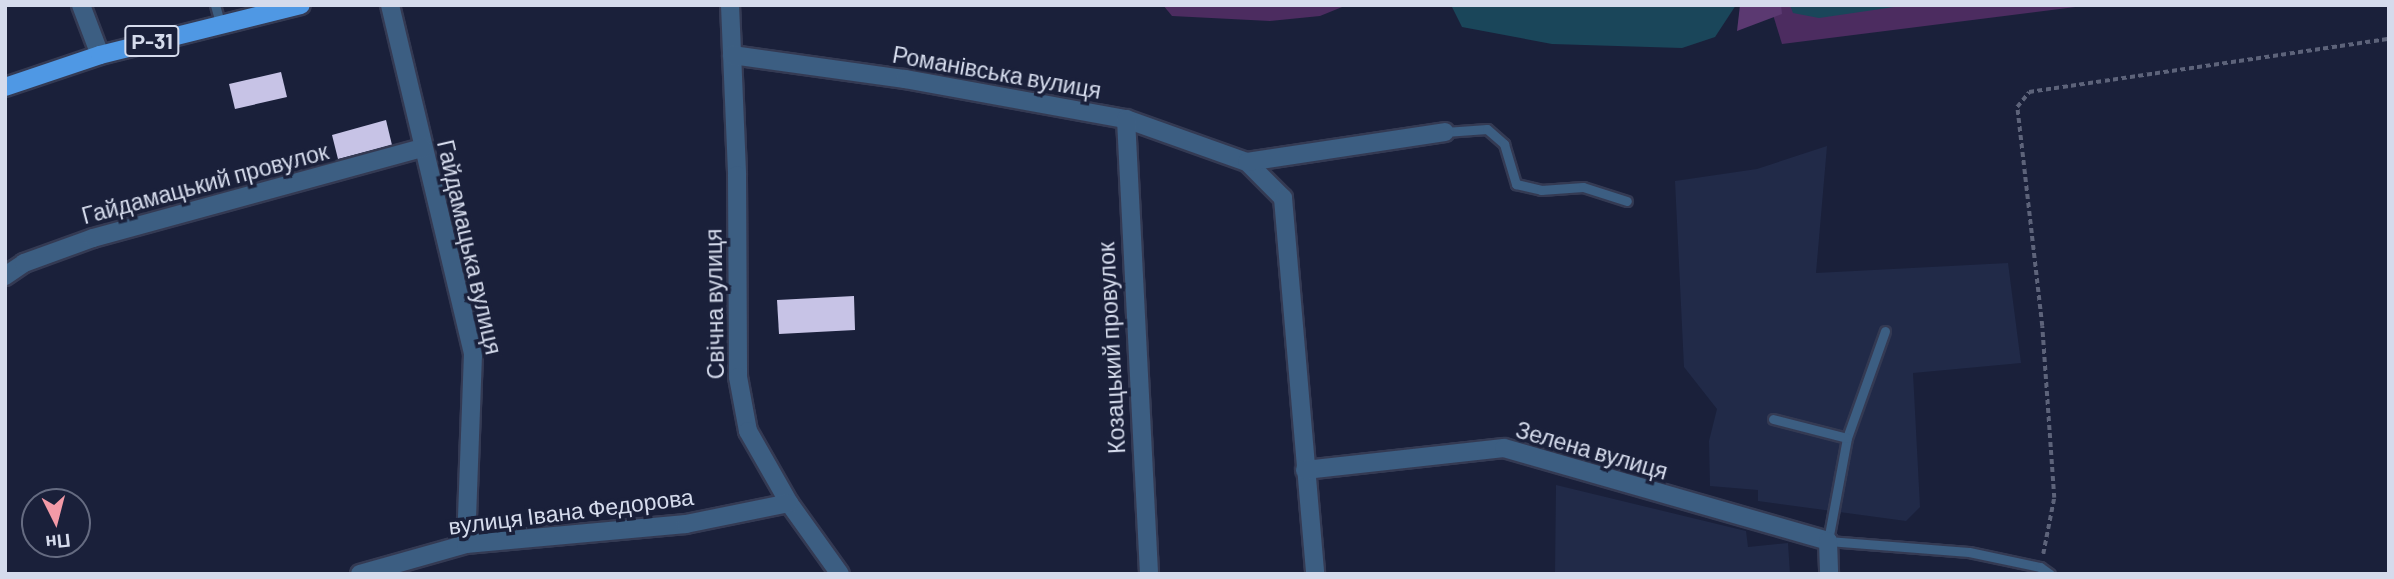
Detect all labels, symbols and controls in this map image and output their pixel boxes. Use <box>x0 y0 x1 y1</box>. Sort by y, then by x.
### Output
road number: Р-31 <box>124 23 180 58</box>
street label: Романівська вулиця <box>890 40 1104 104</box>
street label: Гайдамацький провулок <box>79 137 331 229</box>
street label: Гайдамацька вулиця <box>432 137 508 357</box>
street label: Свічна вулиця <box>699 228 729 380</box>
street label: Козацький провулок <box>1092 241 1130 455</box>
street label: Зелена вулиця <box>1513 415 1671 485</box>
street label: вулиця Івана Федорова <box>447 482 695 540</box>
north arrow <box>21 488 91 558</box>
text: Пн <box>44 530 72 555</box>

